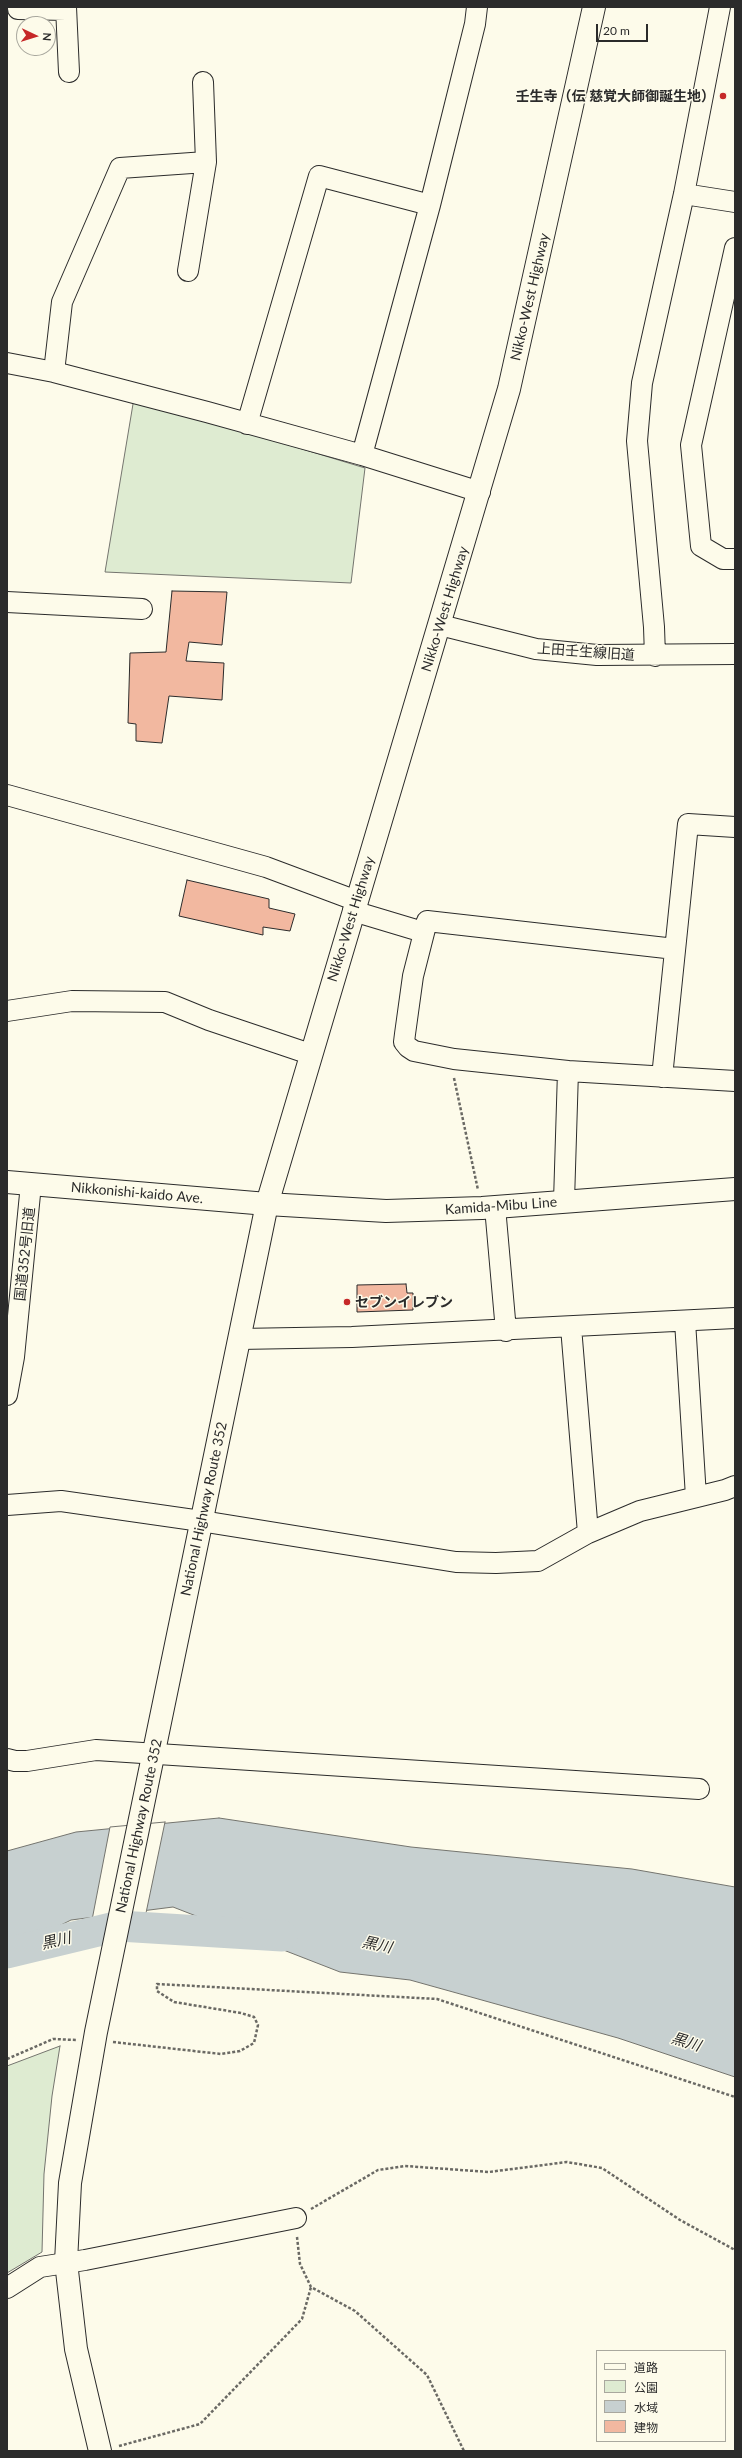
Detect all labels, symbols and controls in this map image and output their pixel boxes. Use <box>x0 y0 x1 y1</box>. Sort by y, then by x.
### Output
north arrow <box>16 16 56 56</box>
scale bar <box>598 16 650 42</box>
text: 20 m <box>603 23 630 38</box>
text: N <box>41 32 54 41</box>
place label: 壬生寺（伝 慈覚大師御誕生地） <box>516 88 715 104</box>
marker: 壬生寺（伝 慈覚大師御誕生地） <box>718 91 728 101</box>
street label: Nikko-West Highway <box>507 232 553 362</box>
street label: Nikko-West Highway <box>418 544 472 674</box>
street label: 上田壬生線旧道 <box>537 640 635 664</box>
street label: Nikko-West Highway <box>324 854 378 984</box>
street label: Nikkonishi-kaido Ave. <box>70 1179 204 1207</box>
street label: Kamida-Mibu Line <box>444 1194 558 1218</box>
street label: 国道352号旧道 <box>12 1206 38 1302</box>
place label: セブンイレブン <box>355 1294 453 1310</box>
marker: セブンイレブン <box>342 1297 352 1307</box>
street label: National Highway Route 352 <box>177 1420 231 1598</box>
street label: National Highway Route 352 <box>112 1737 166 1915</box>
water label: 黒川 <box>39 1929 73 1953</box>
water label: 黒川 <box>360 1933 394 1957</box>
water label: 黒川 <box>669 2029 703 2055</box>
legend <box>596 2350 726 2442</box>
text: 道路 <box>634 2360 658 2375</box>
text: 公園 <box>634 2380 658 2395</box>
text: 水域 <box>634 2400 658 2415</box>
text: 建物 <box>634 2420 658 2435</box>

